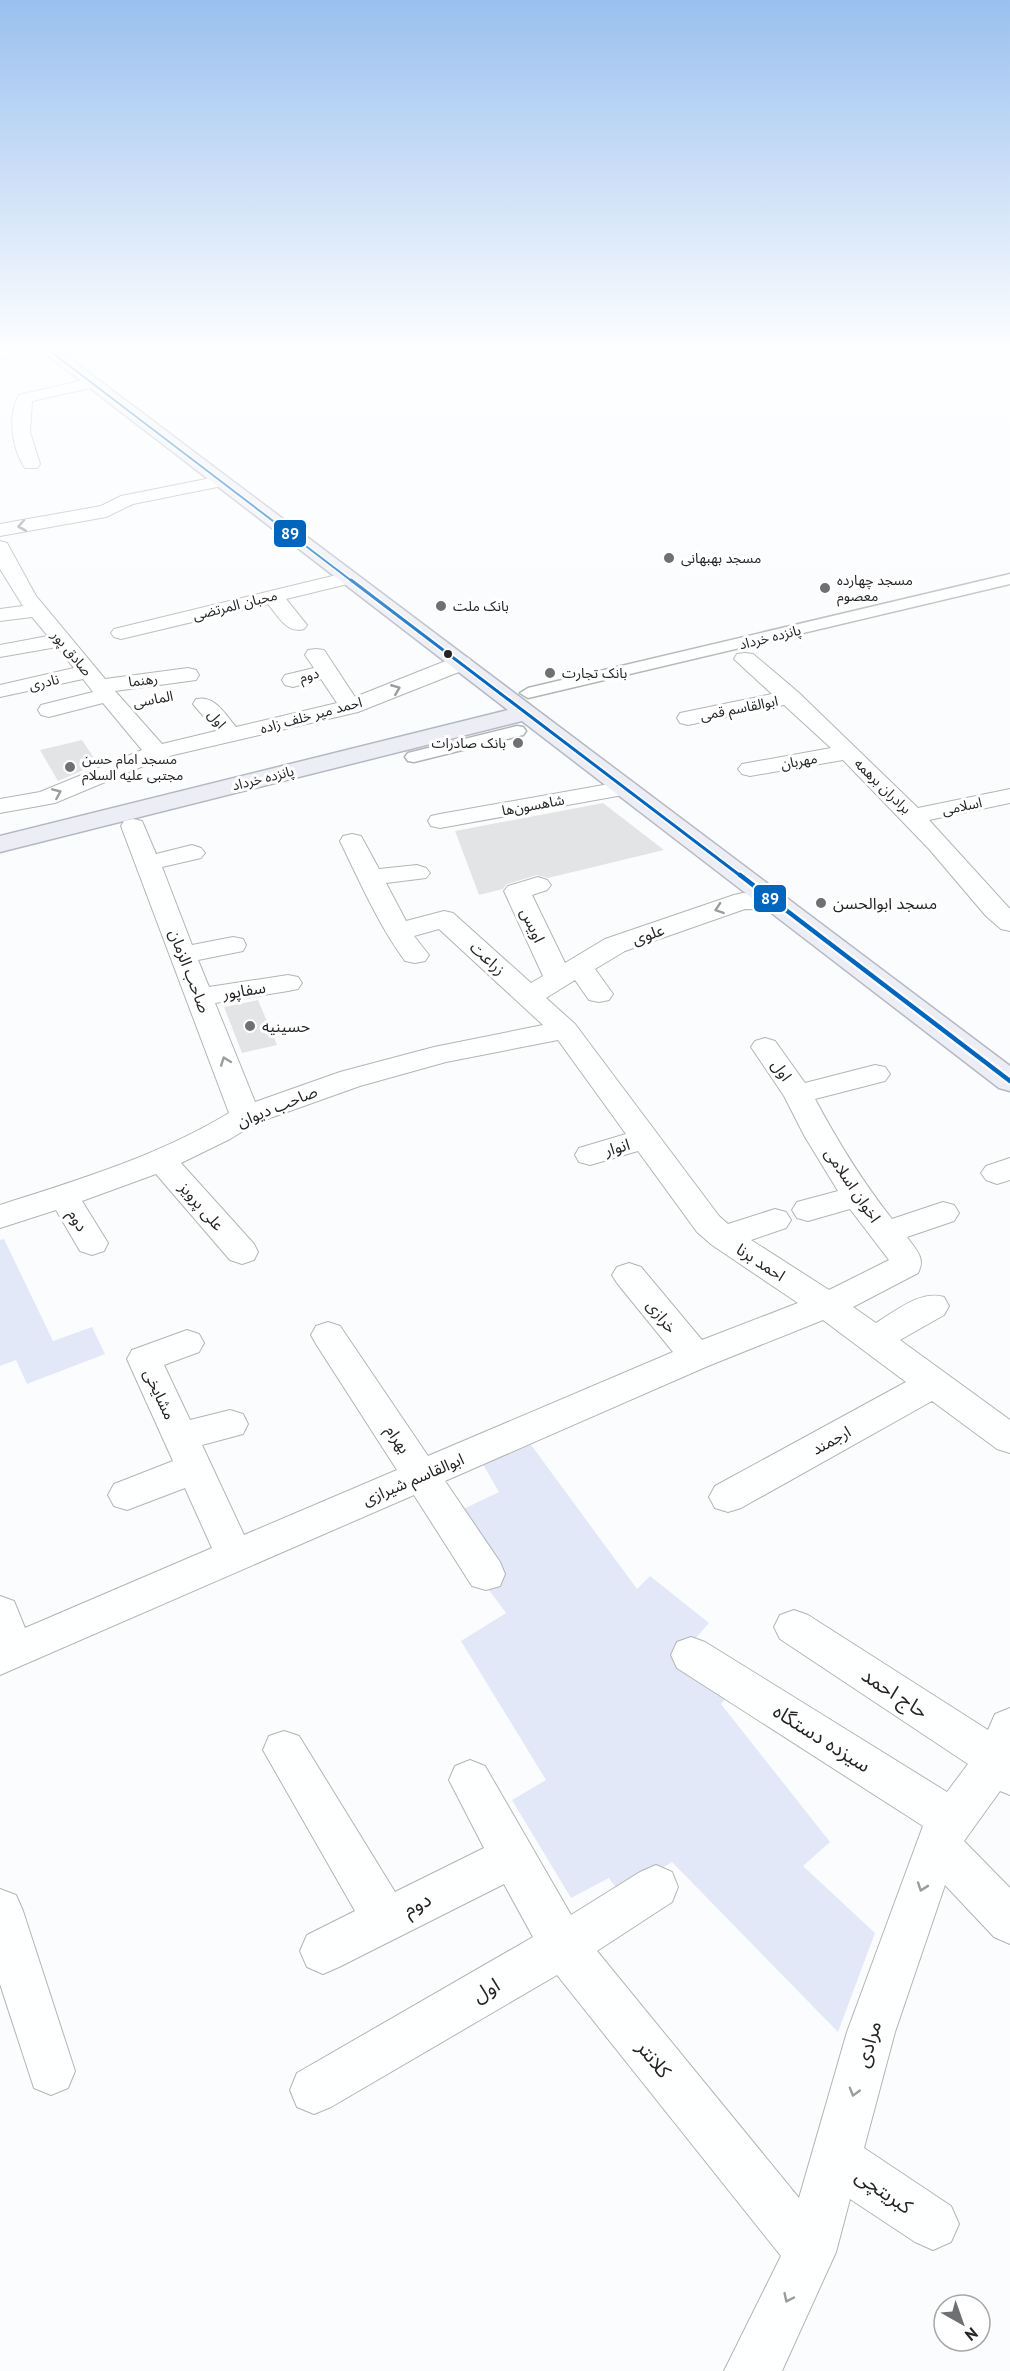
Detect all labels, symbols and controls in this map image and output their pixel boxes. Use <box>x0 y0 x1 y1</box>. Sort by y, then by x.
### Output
one-way arrow <box>17 519 27 532</box>
line badge: 89 <box>273 519 307 548</box>
text: 89 <box>281 523 299 543</box>
place label: مسجد بهبهانی <box>681 549 761 567</box>
marker: مسجد بهبهانی <box>662 551 676 565</box>
place label: مسجد چهارده معصوم <box>837 571 913 607</box>
marker: مسجد چهارده معصوم <box>818 581 832 595</box>
street label: محبان المرتضی <box>191 586 279 624</box>
place label: بانک ملت <box>453 597 509 615</box>
marker: بانک ملت <box>434 599 448 613</box>
street label: پانزده خرداد <box>737 621 803 654</box>
street label: صادق پور <box>46 626 96 680</box>
unlabelled marker <box>442 648 454 660</box>
street label: دوم <box>297 664 322 688</box>
place label: بانک تجارت <box>562 664 627 682</box>
marker: بانک تجارت <box>543 666 557 680</box>
street label: رهنما <box>127 669 159 691</box>
street label: نادری <box>27 670 61 694</box>
one-way arrow <box>390 684 401 696</box>
street label: الماسی <box>132 687 174 711</box>
street label: ابوالقاسم قمی <box>699 692 780 726</box>
street label: احمد میر خلف زاده <box>258 693 364 737</box>
street label: اول <box>204 706 230 732</box>
place label: بانک صادرات <box>432 734 506 752</box>
marker: بانک صادرات <box>511 736 525 750</box>
street label: مهربان <box>779 749 819 773</box>
place label: مسجد امام حسن مجتبی علیه السلام <box>82 750 183 786</box>
street label: برادران برهمه <box>851 754 915 818</box>
marker: مسجد امام حسن مجتبی علیه السلام <box>63 760 77 774</box>
street label: پانزده خرداد <box>230 762 296 795</box>
one-way arrow <box>51 788 62 800</box>
street label: شاهسون‌ها <box>500 791 566 819</box>
street label: اسلامی <box>940 793 984 819</box>
line badge: 89 <box>753 884 787 913</box>
text: 89 <box>761 888 779 908</box>
place label: مسجد ابوالحسن <box>833 893 937 913</box>
marker: مسجد ابوالحسن <box>814 896 828 910</box>
one-way arrow <box>714 902 725 915</box>
street label: اویس <box>516 904 550 946</box>
street label: علوی <box>629 919 667 949</box>
street label: صاحب الزمان <box>165 926 215 1016</box>
street label: زراعت <box>466 937 510 979</box>
street label: سفاپور <box>220 977 267 1005</box>
place label: حسینیه <box>262 1016 310 1036</box>
marker: حسینیه <box>243 1019 257 1033</box>
street label: اول <box>767 1055 797 1085</box>
one-way arrow <box>220 1056 232 1067</box>
street label: صاحب دیوان <box>234 1081 320 1131</box>
street label: انوار <box>601 1134 632 1160</box>
street label: اخوان اسلامی <box>821 1144 885 1226</box>
street label: علی پرویز <box>174 1177 229 1235</box>
street label: دوم <box>61 1205 92 1236</box>
street label: احمد برنا <box>733 1239 789 1285</box>
street label: خرازی <box>643 1295 681 1337</box>
street label: مشایخی <box>140 1366 180 1422</box>
street label: بهرام <box>379 1421 415 1459</box>
street label: ارجمند <box>808 1421 854 1459</box>
street label: ابوالقاسم شیرازی <box>359 1449 468 1512</box>
street label: حاج احمد <box>856 1662 933 1726</box>
street label: سیزده دستگاه <box>768 1698 876 1778</box>
one-way arrow <box>916 1882 929 1892</box>
street label: دوم <box>399 1886 436 1924</box>
street label: اول <box>468 1972 504 2008</box>
street label: مرادی <box>849 2018 887 2070</box>
street label: کلانتر <box>630 2034 677 2084</box>
one-way arrow <box>849 2087 861 2097</box>
street label: کبریتچی <box>850 2163 918 2220</box>
one-way arrow <box>784 2291 796 2302</box>
north arrow <box>932 2293 992 2353</box>
text: N <box>961 2323 982 2346</box>

